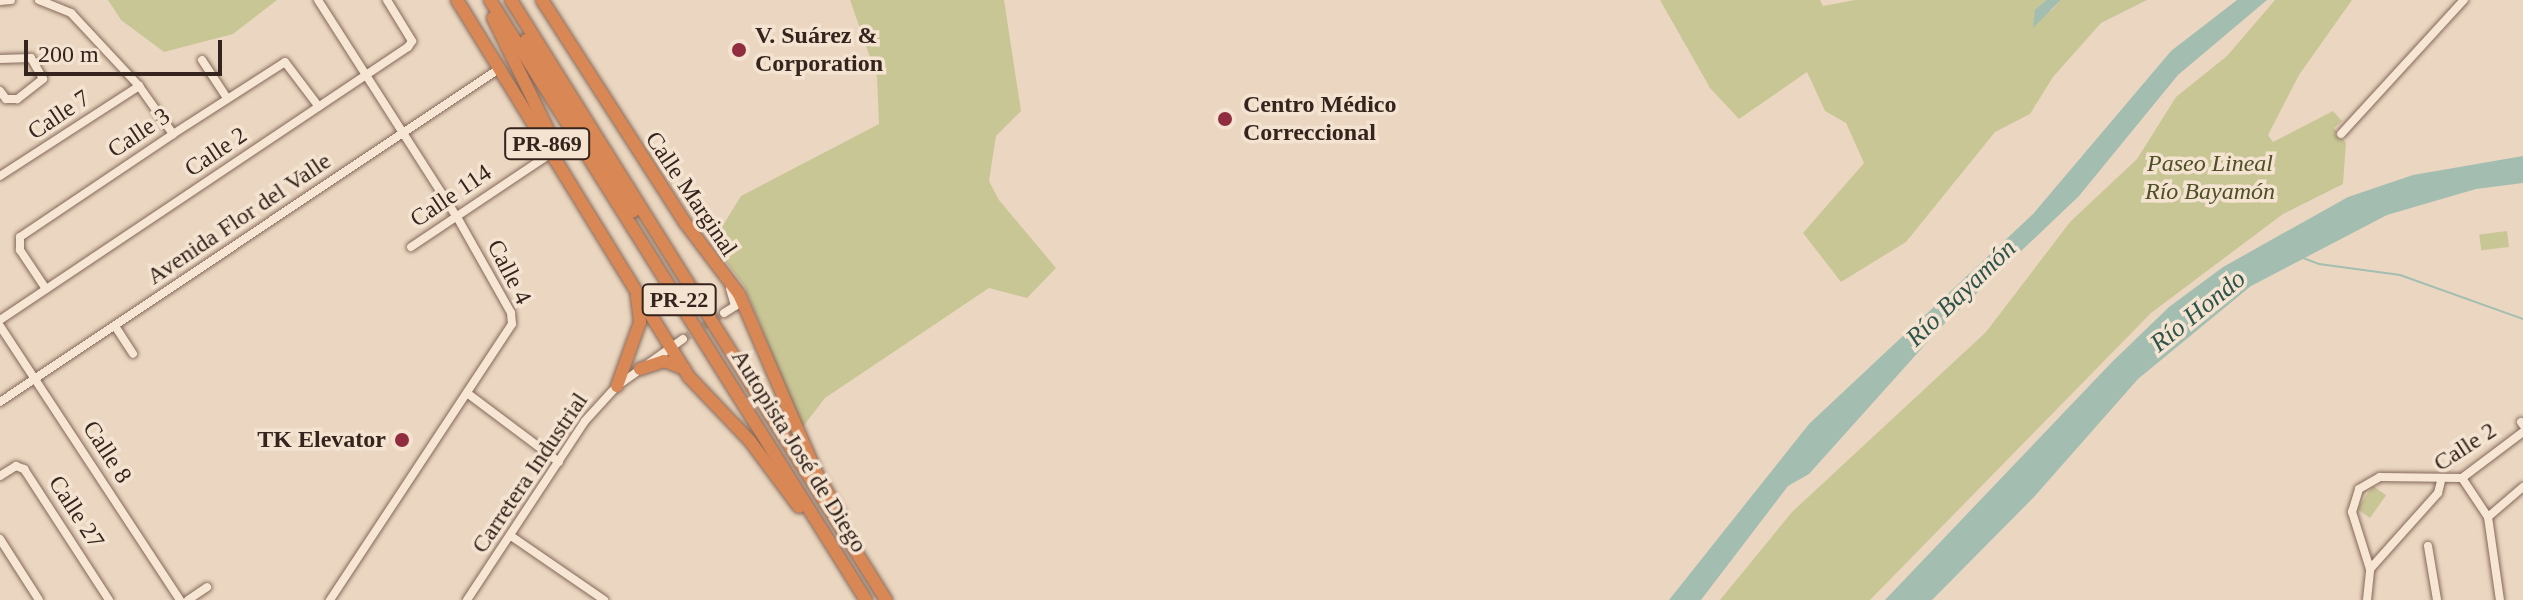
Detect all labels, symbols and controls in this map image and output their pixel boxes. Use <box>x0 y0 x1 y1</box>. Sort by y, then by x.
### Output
place label: V. Suárez & Corporation <box>755 22 883 78</box>
scale bar <box>28 24 226 74</box>
text: 200 m <box>38 41 99 67</box>
marker: V. Suárez & Corporation <box>730 41 748 59</box>
street label: Calle 7 <box>22 84 96 146</box>
place label: Centro Médico Correccional <box>1243 91 1397 147</box>
street label: Calle 3 <box>102 102 176 164</box>
marker: Centro Médico Correccional <box>1214 108 1236 130</box>
street label: Calle 2 <box>179 121 253 183</box>
road number: PR-869 <box>503 126 591 162</box>
street label: Calle Marginal <box>639 126 743 262</box>
street label: Avenida Flor del Valle <box>141 147 337 291</box>
park label: Paseo Lineal Río Bayamón <box>2145 150 2275 206</box>
street label: Calle 114 <box>405 158 497 234</box>
water label: Río Bayamón <box>1900 233 2022 353</box>
street label: Calle 4 <box>481 235 537 309</box>
water label: Río Hondo <box>2144 263 2252 359</box>
road number: PR-22 <box>641 282 717 318</box>
street label: Autopista José de Diego <box>725 344 873 558</box>
street label: Carretera Industrial <box>466 387 594 559</box>
street label: Calle 8 <box>76 415 138 489</box>
street label: Calle 2 <box>2428 416 2502 478</box>
place label: TK Elevator <box>257 426 386 454</box>
marker: TK Elevator <box>393 431 411 449</box>
street label: Calle 27 <box>42 470 110 554</box>

